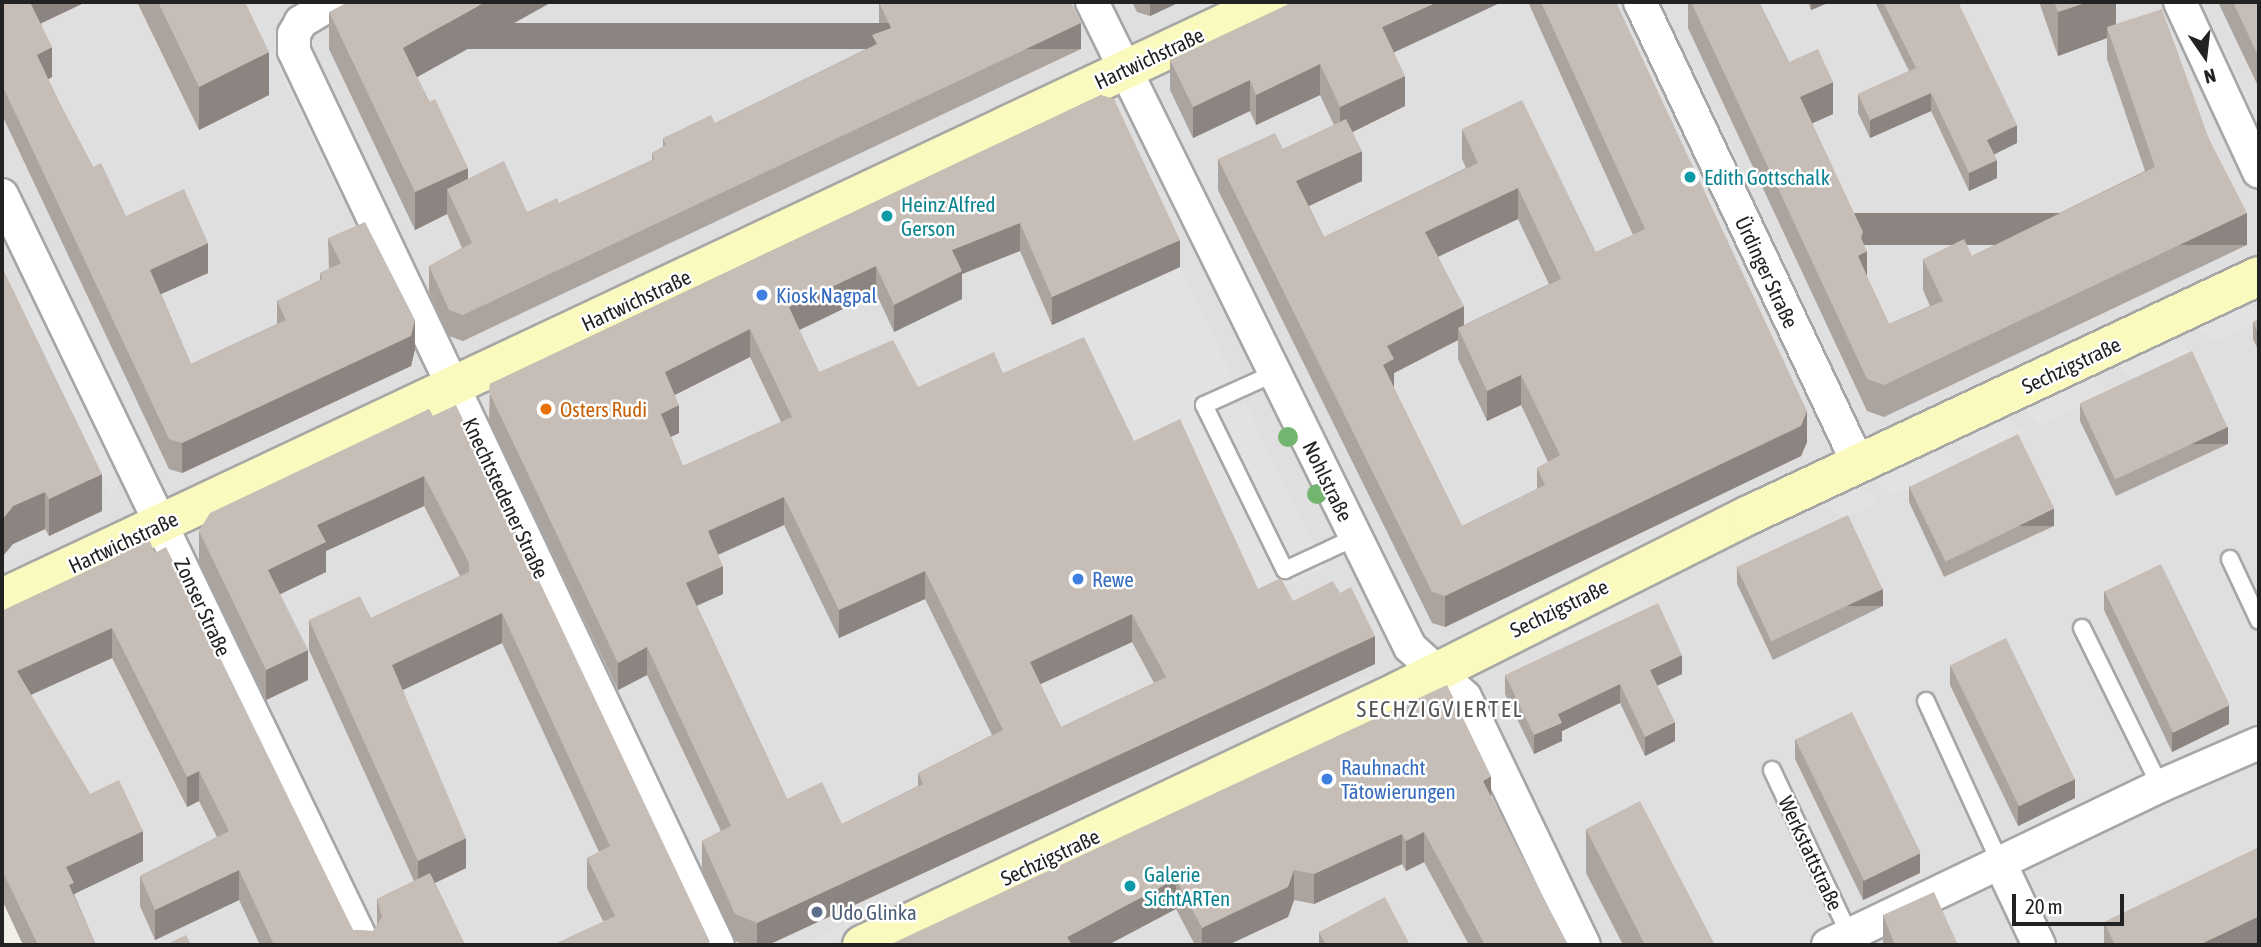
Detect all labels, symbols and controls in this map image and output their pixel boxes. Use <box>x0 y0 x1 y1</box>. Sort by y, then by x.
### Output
north arrow <box>2170 21 2240 91</box>
street label: Hartwichstraße <box>1090 22 1208 94</box>
text: N <box>2202 64 2218 88</box>
place label: Edith Gottschalk <box>1704 164 1830 190</box>
marker: Edith Gottschalk <box>1682 169 1698 185</box>
place label: Heinz Alfred Gerson <box>901 191 995 241</box>
marker: Heinz Alfred Gerson <box>879 208 895 224</box>
street label: Ürdinger Straße <box>1730 212 1804 332</box>
street label: Hartwichstraße <box>577 264 695 336</box>
place label: Kiosk Nagpal <box>776 282 877 308</box>
marker: Kiosk Nagpal <box>754 287 770 303</box>
street label: Sechzigstraße <box>2018 331 2124 399</box>
place label: Osters Rudi <box>560 396 647 422</box>
marker: Osters Rudi <box>538 401 554 417</box>
street label: Knechtstedener Straße <box>458 414 554 582</box>
street label: Nohlstraße <box>1298 437 1358 525</box>
street label: Hartwichstraße <box>64 506 182 578</box>
street label: Zonser Straße <box>169 554 237 660</box>
place label: Rewe <box>1092 566 1134 592</box>
marker: Rewe <box>1070 571 1086 587</box>
street label: Sechzigstraße <box>1506 573 1612 643</box>
district label: SECHZIGVIERTEL <box>1358 695 1522 723</box>
place label: Rauhnacht Tätowierungen <box>1341 754 1456 804</box>
marker: Rauhnacht Tätowierungen <box>1319 771 1335 787</box>
street label: Werkstattstraße <box>1774 792 1848 914</box>
street label: Sechzigstraße <box>997 823 1103 891</box>
place label: Galerie SichtARTen <box>1144 861 1230 911</box>
marker: Galerie SichtARTen <box>1122 878 1138 894</box>
scale bar <box>2016 880 2128 924</box>
text: 20 m <box>2025 894 2063 918</box>
place label: Udo Glinka <box>831 899 917 925</box>
marker: Udo Glinka <box>809 904 825 920</box>

